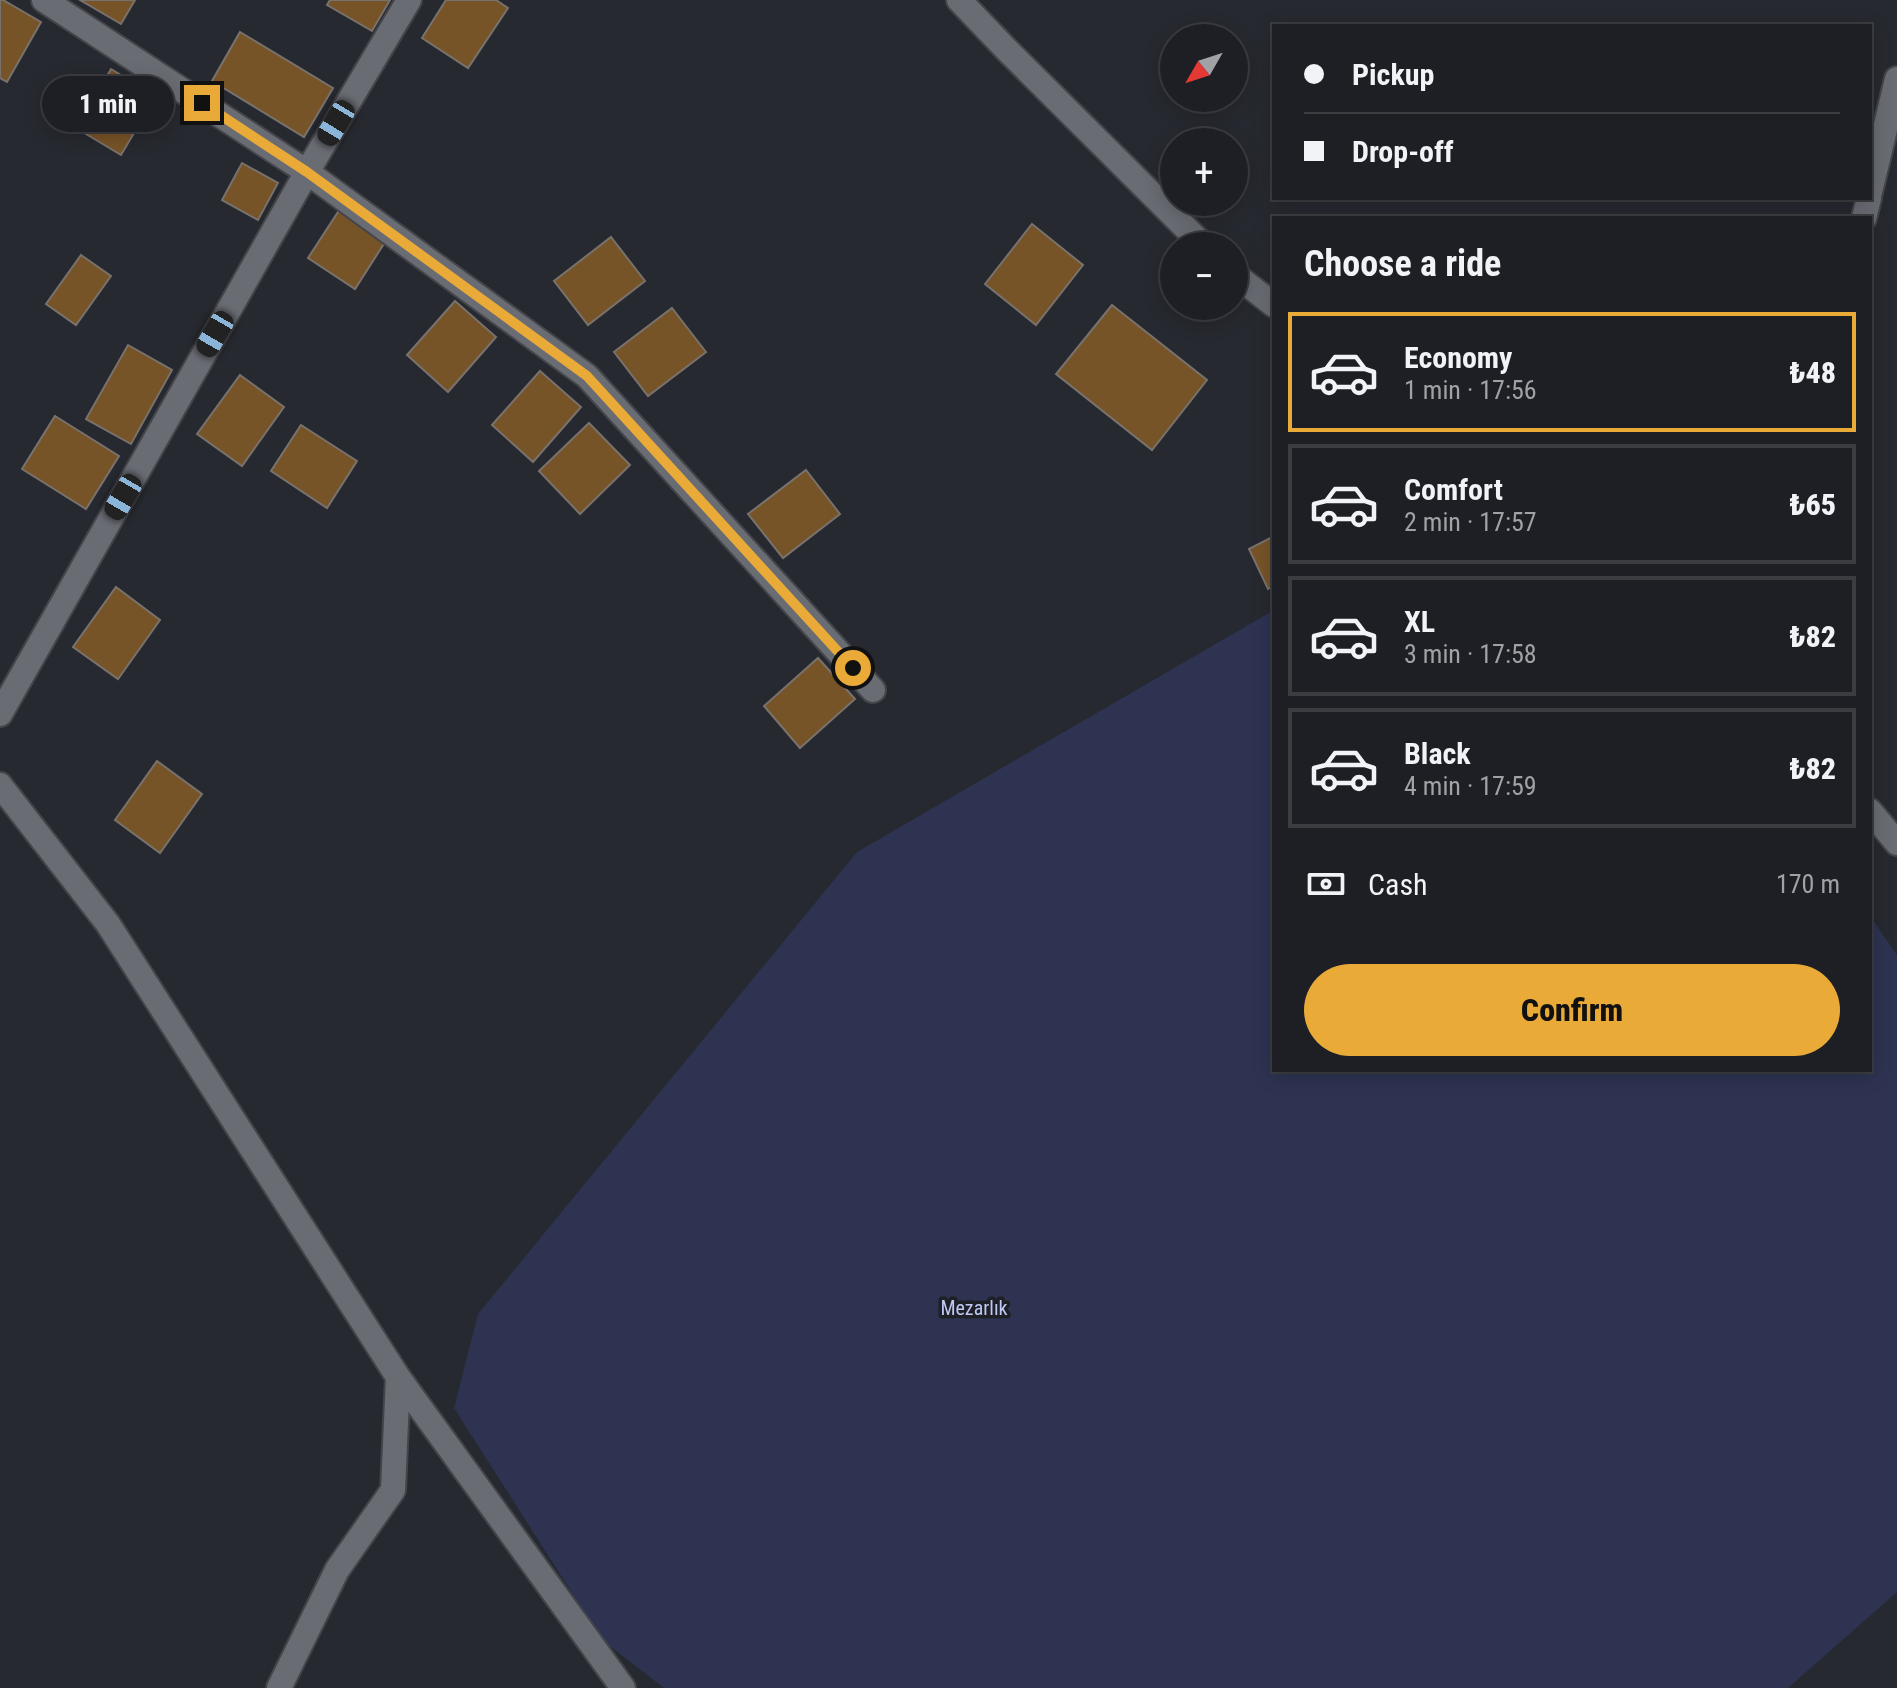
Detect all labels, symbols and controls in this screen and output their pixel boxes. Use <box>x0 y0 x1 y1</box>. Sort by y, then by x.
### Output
north arrow <box>1160 24 1248 112</box>
map controls <box>1160 24 1248 320</box>
text: Pickup <box>1352 57 1434 92</box>
callout: 1 min <box>42 75 174 131</box>
route end <box>184 85 220 121</box>
text: 1 min <box>79 89 137 119</box>
car <box>313 96 359 150</box>
button: + <box>1160 128 1248 216</box>
text: Drop-off <box>1352 134 1454 169</box>
button: − <box>1160 232 1248 320</box>
text: Choose a ride <box>1304 243 1501 285</box>
car <box>193 307 237 361</box>
icon: car <box>1308 336 1380 408</box>
text: Economy <box>1404 340 1512 375</box>
text: ₺48 <box>1789 355 1836 390</box>
text: 1 min · 17:56 <box>1404 375 1537 405</box>
icon: car <box>1308 468 1380 540</box>
car <box>101 470 145 524</box>
text: Comfort <box>1404 472 1503 507</box>
text: ₺65 <box>1789 487 1836 522</box>
text: 2 min · 17:57 <box>1404 507 1537 537</box>
icon: car <box>1308 600 1380 672</box>
text: XL <box>1404 604 1435 639</box>
text: ₺82 <box>1789 619 1836 654</box>
text: 3 min · 17:58 <box>1404 639 1537 669</box>
route start <box>835 650 871 686</box>
icon: car <box>1308 732 1380 804</box>
text: Black <box>1404 736 1471 771</box>
text: ₺82 <box>1789 751 1836 786</box>
text: 4 min · 17:59 <box>1404 771 1537 801</box>
icon: cash <box>1304 862 1348 906</box>
text: Cash <box>1368 867 1428 902</box>
text: 170 m <box>1776 869 1840 899</box>
button: Confirm <box>1304 964 1840 1056</box>
park label: Mezarlık <box>940 1296 1008 1320</box>

